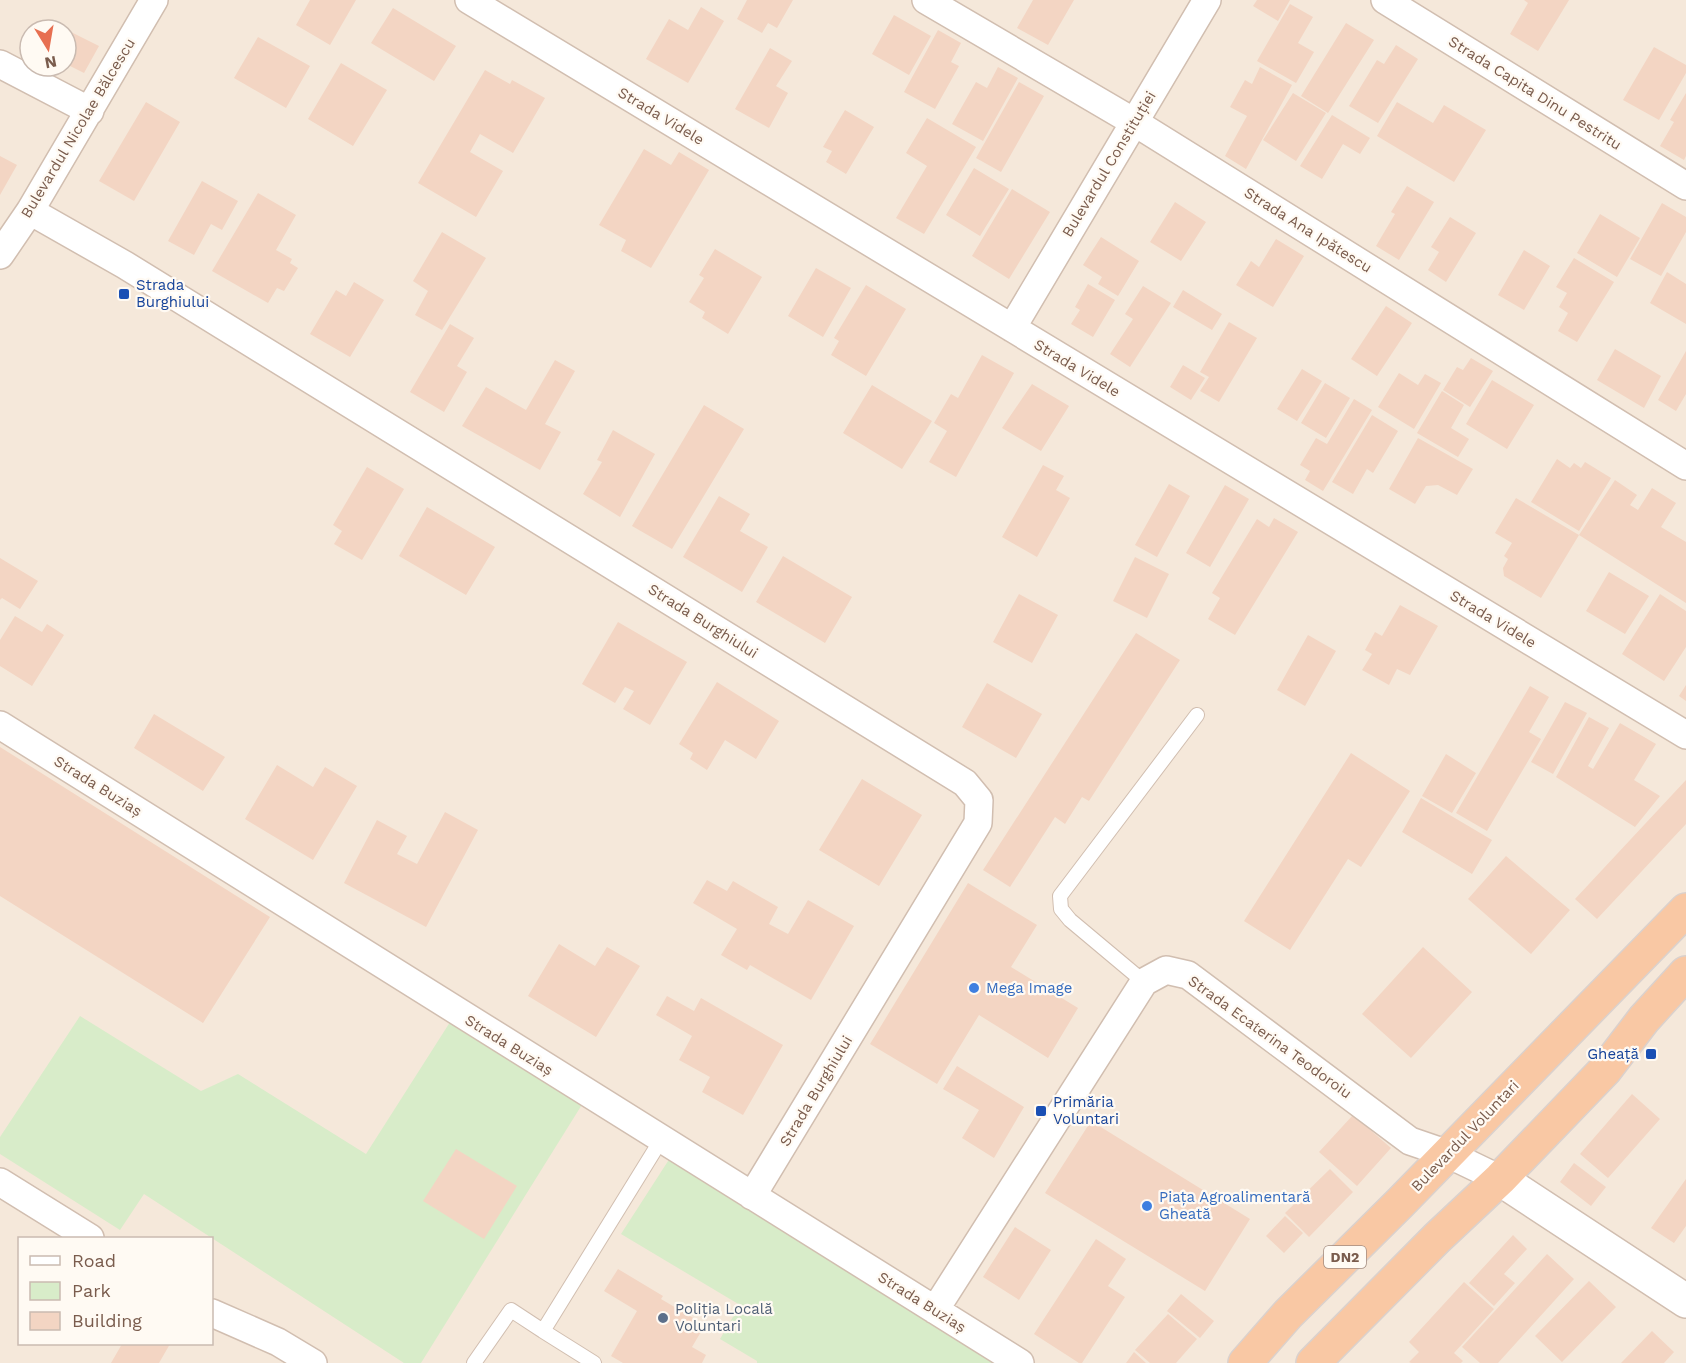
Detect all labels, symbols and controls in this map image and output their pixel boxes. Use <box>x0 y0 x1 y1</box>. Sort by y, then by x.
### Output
north arrow <box>18 18 78 78</box>
street label: Strada Capita Dinu Pestritu <box>1445 32 1625 154</box>
street label: Bulevardul Nicolae Bălcescu <box>17 35 139 221</box>
street label: Strada Videle <box>615 83 707 149</box>
street label: Bulevardul Constituției <box>1058 88 1160 240</box>
street label: Strada Ana Ipătescu <box>1241 183 1375 277</box>
place label: Strada Burghiului <box>136 276 209 311</box>
marker: Strada Burghiului <box>117 287 131 301</box>
street label: Strada Videle <box>1031 335 1123 401</box>
street label: Strada Burghiului <box>645 580 761 662</box>
street label: Strada Videle <box>1447 586 1539 652</box>
street label: Strada Buziaș <box>51 752 145 820</box>
street label: Strada Ecaterina Teodoroiu <box>1185 972 1355 1102</box>
place label: Mega Image <box>986 979 1072 997</box>
marker: Mega Image <box>967 981 981 995</box>
street label: Strada Buziaș <box>462 1011 556 1079</box>
street label: Strada Burghiului <box>776 1032 856 1150</box>
place label: Gheață <box>1587 1045 1640 1063</box>
marker: Gheață <box>1644 1047 1658 1061</box>
street label: Bulevardul Voluntari <box>1407 1077 1523 1195</box>
place label: Primăria Voluntari <box>1053 1093 1119 1128</box>
marker: Primăria Voluntari <box>1034 1104 1048 1118</box>
place label: Piața Agroalimentară Gheată <box>1159 1188 1311 1223</box>
marker: Piața Agroalimentară Gheată <box>1140 1199 1154 1213</box>
legend <box>18 1237 213 1345</box>
road number: DN2 <box>1324 1246 1366 1268</box>
text: Road <box>72 1250 116 1271</box>
street label: Strada Buziaș <box>875 1268 969 1336</box>
text: Park <box>72 1280 111 1301</box>
place label: Poliția Locală Voluntari <box>675 1300 773 1335</box>
text: Building <box>72 1310 142 1331</box>
marker: Poliția Locală Voluntari <box>656 1311 670 1325</box>

